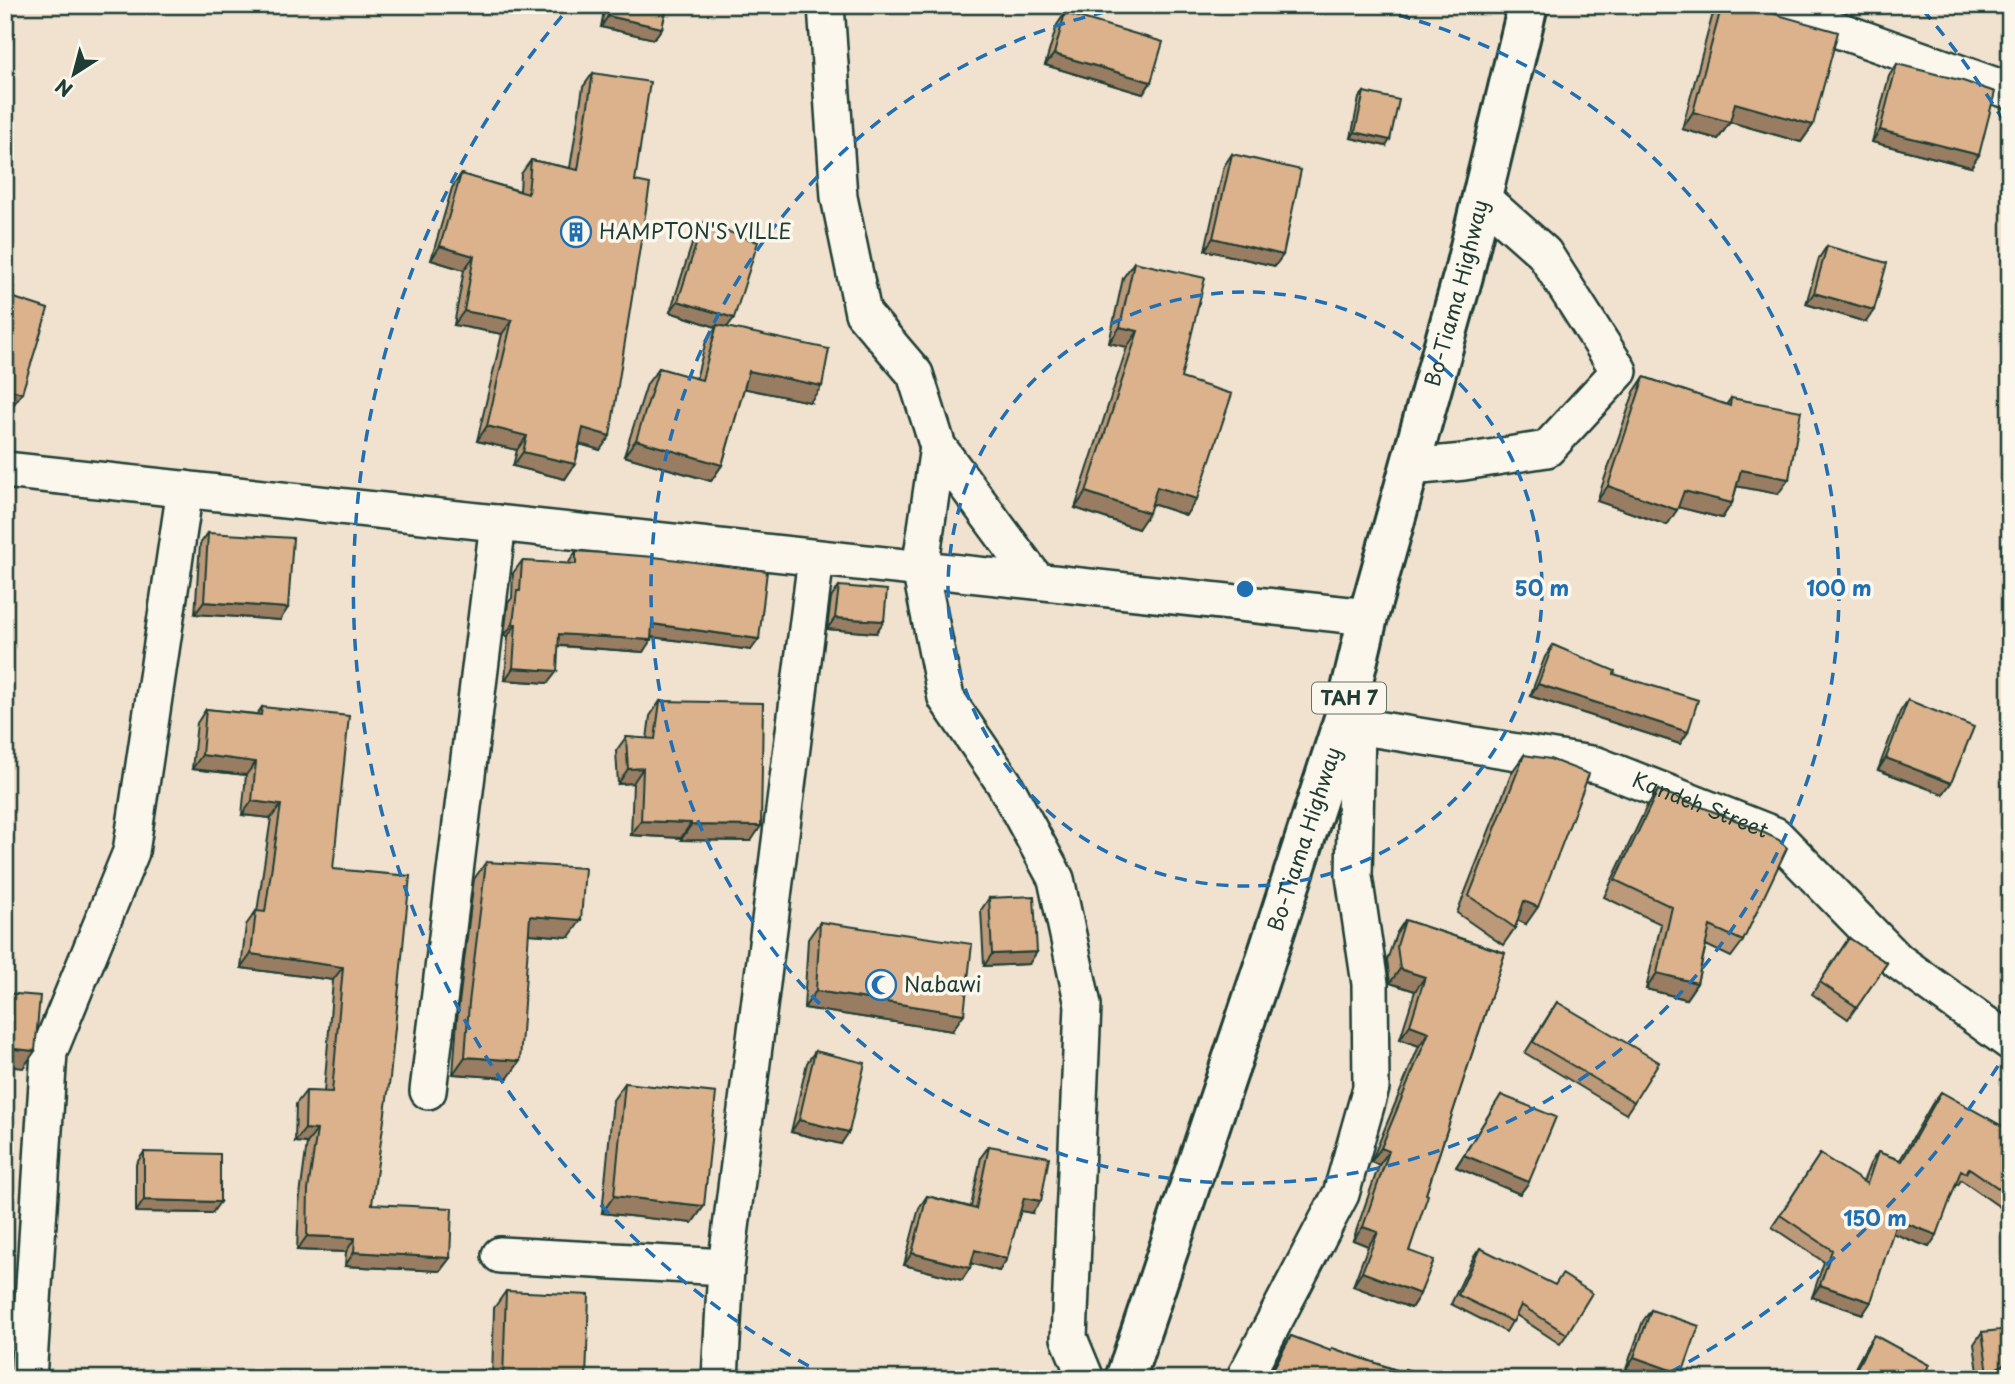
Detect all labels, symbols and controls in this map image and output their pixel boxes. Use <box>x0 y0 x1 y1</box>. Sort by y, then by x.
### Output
north arrow <box>38 38 108 108</box>
text: N <box>49 73 78 104</box>
street label: Bo-Tiama Highway <box>1415 196 1495 390</box>
place label: HAMPTON'S VILLE <box>599 214 792 246</box>
building icon: HAMPTON'S VILLE <box>559 215 593 249</box>
text: 50 m <box>1515 571 1569 603</box>
text: 100 m <box>1806 571 1872 603</box>
centre of rings <box>1233 577 1257 601</box>
road number: TAH 7 <box>1312 682 1386 713</box>
street label: Bo-Tiama Highway <box>1258 742 1348 935</box>
street label: Kandeh Street <box>1628 762 1774 845</box>
place label: Nabawi <box>904 967 981 999</box>
mosque icon: Nabawi <box>864 968 898 1002</box>
text: 150 m <box>1843 1201 1907 1233</box>

